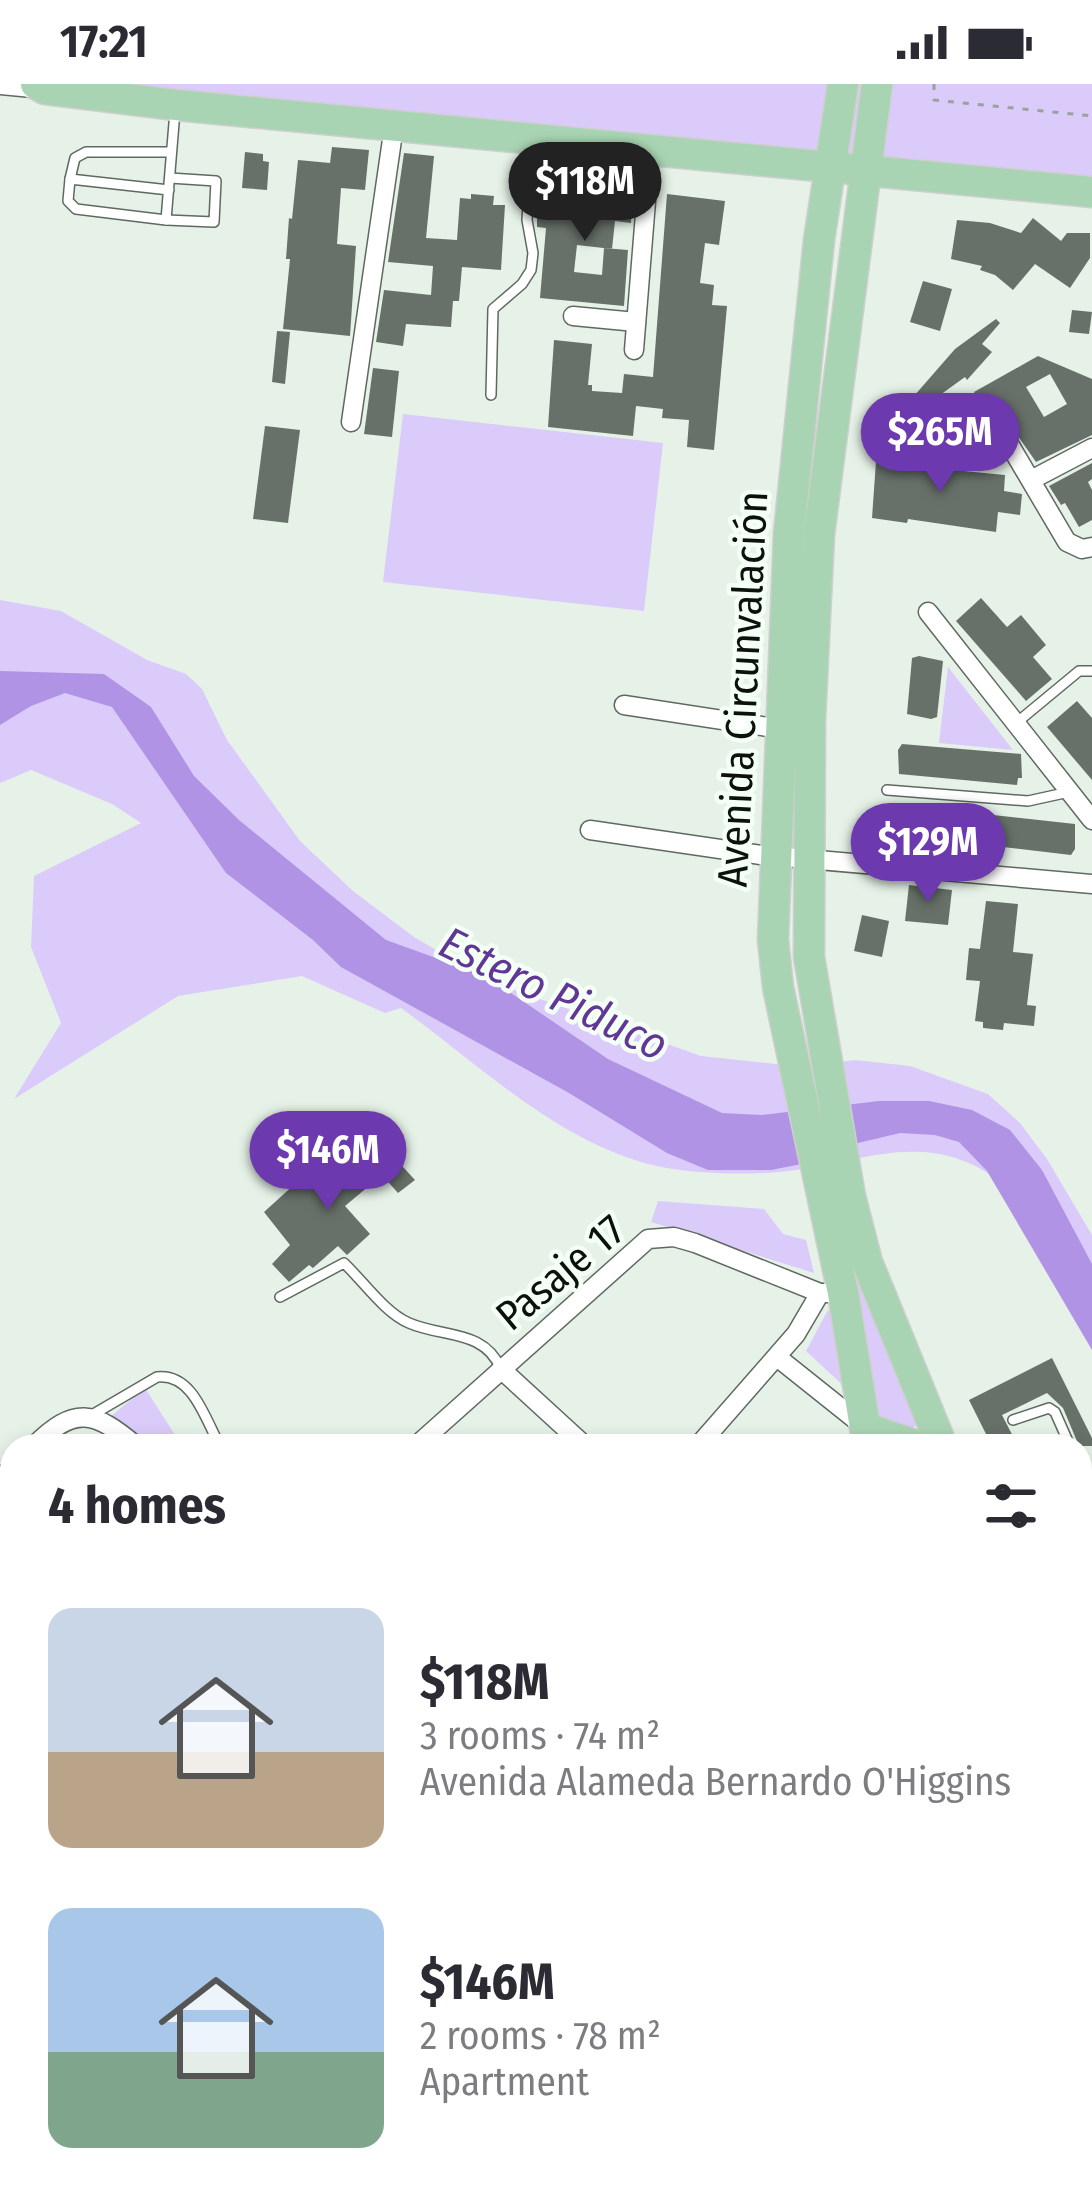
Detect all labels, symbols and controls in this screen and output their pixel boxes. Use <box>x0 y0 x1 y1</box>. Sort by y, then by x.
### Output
text: 17:21 <box>60 15 148 69</box>
pin: $118M <box>501 142 669 244</box>
text: $118M <box>536 158 634 204</box>
pin: $265M <box>856 393 1024 495</box>
text: $265M <box>888 409 992 455</box>
street label: Avenida Circunvalación <box>708 490 778 888</box>
pin: $129M <box>844 803 1012 905</box>
text: $129M <box>878 819 978 865</box>
water label: Estero Piduco <box>431 915 676 1072</box>
pin: $146M <box>244 1111 412 1213</box>
text: $146M <box>276 1127 380 1173</box>
street label: Pasaje 17 <box>486 1205 635 1341</box>
icon: filters <box>978 1473 1044 1539</box>
text: 4 homes <box>48 1475 226 1537</box>
text: $118M <box>420 1651 549 1713</box>
icon: home <box>144 1656 288 1800</box>
text: 3 rooms · 74 m² <box>420 1713 660 1759</box>
text: Avenida Alameda Bernardo O'Higgins <box>420 1759 1011 1805</box>
text: $146M <box>420 1951 555 2013</box>
icon: home <box>144 1956 288 2100</box>
text: 2 rooms · 78 m² <box>420 2013 661 2059</box>
text: Apartment <box>420 2059 589 2105</box>

